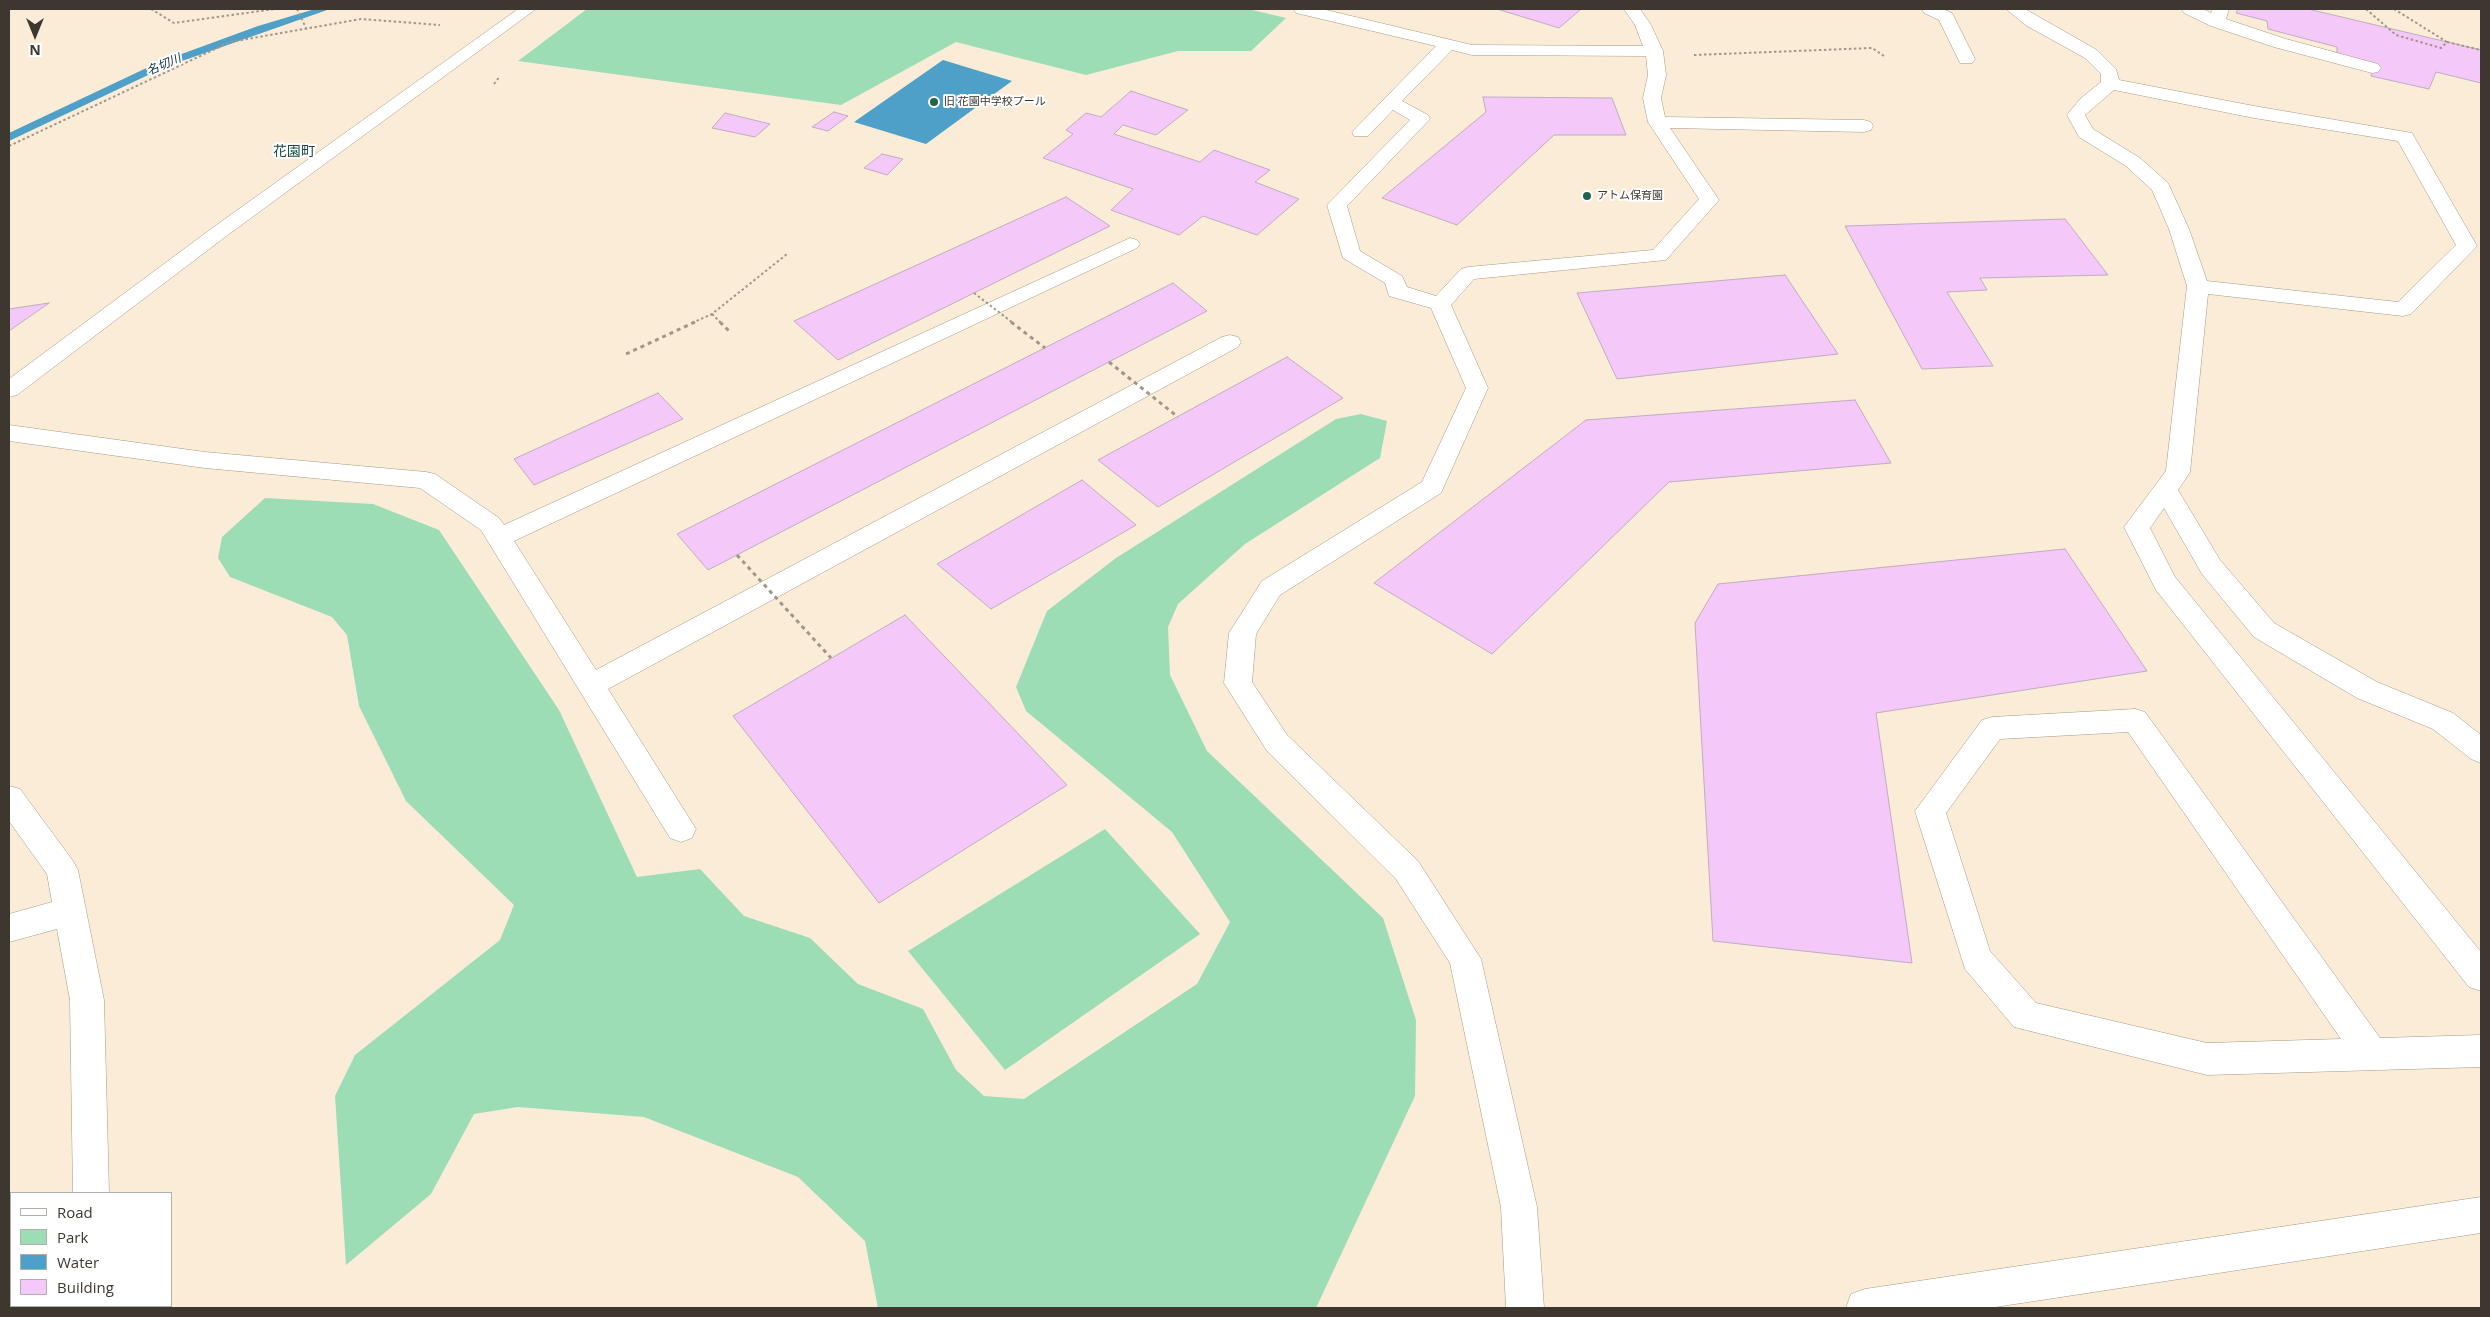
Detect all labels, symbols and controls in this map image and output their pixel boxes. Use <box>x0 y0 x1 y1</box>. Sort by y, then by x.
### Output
north arrow <box>10 10 60 60</box>
text: N <box>29 41 41 60</box>
water label: 名切川 <box>145 51 183 79</box>
place label: 旧 花園中学校プール <box>944 95 1046 109</box>
marker: 旧 花園中学校プール <box>928 96 940 108</box>
district label: 花園町 <box>273 144 315 160</box>
place label: アトム保育園 <box>1597 189 1663 203</box>
marker: アトム保育園 <box>1581 190 1593 202</box>
legend <box>10 1192 172 1307</box>
text: Road <box>57 1202 93 1222</box>
text: Park <box>57 1227 88 1247</box>
text: Water <box>57 1252 99 1272</box>
text: Building <box>57 1277 114 1297</box>

